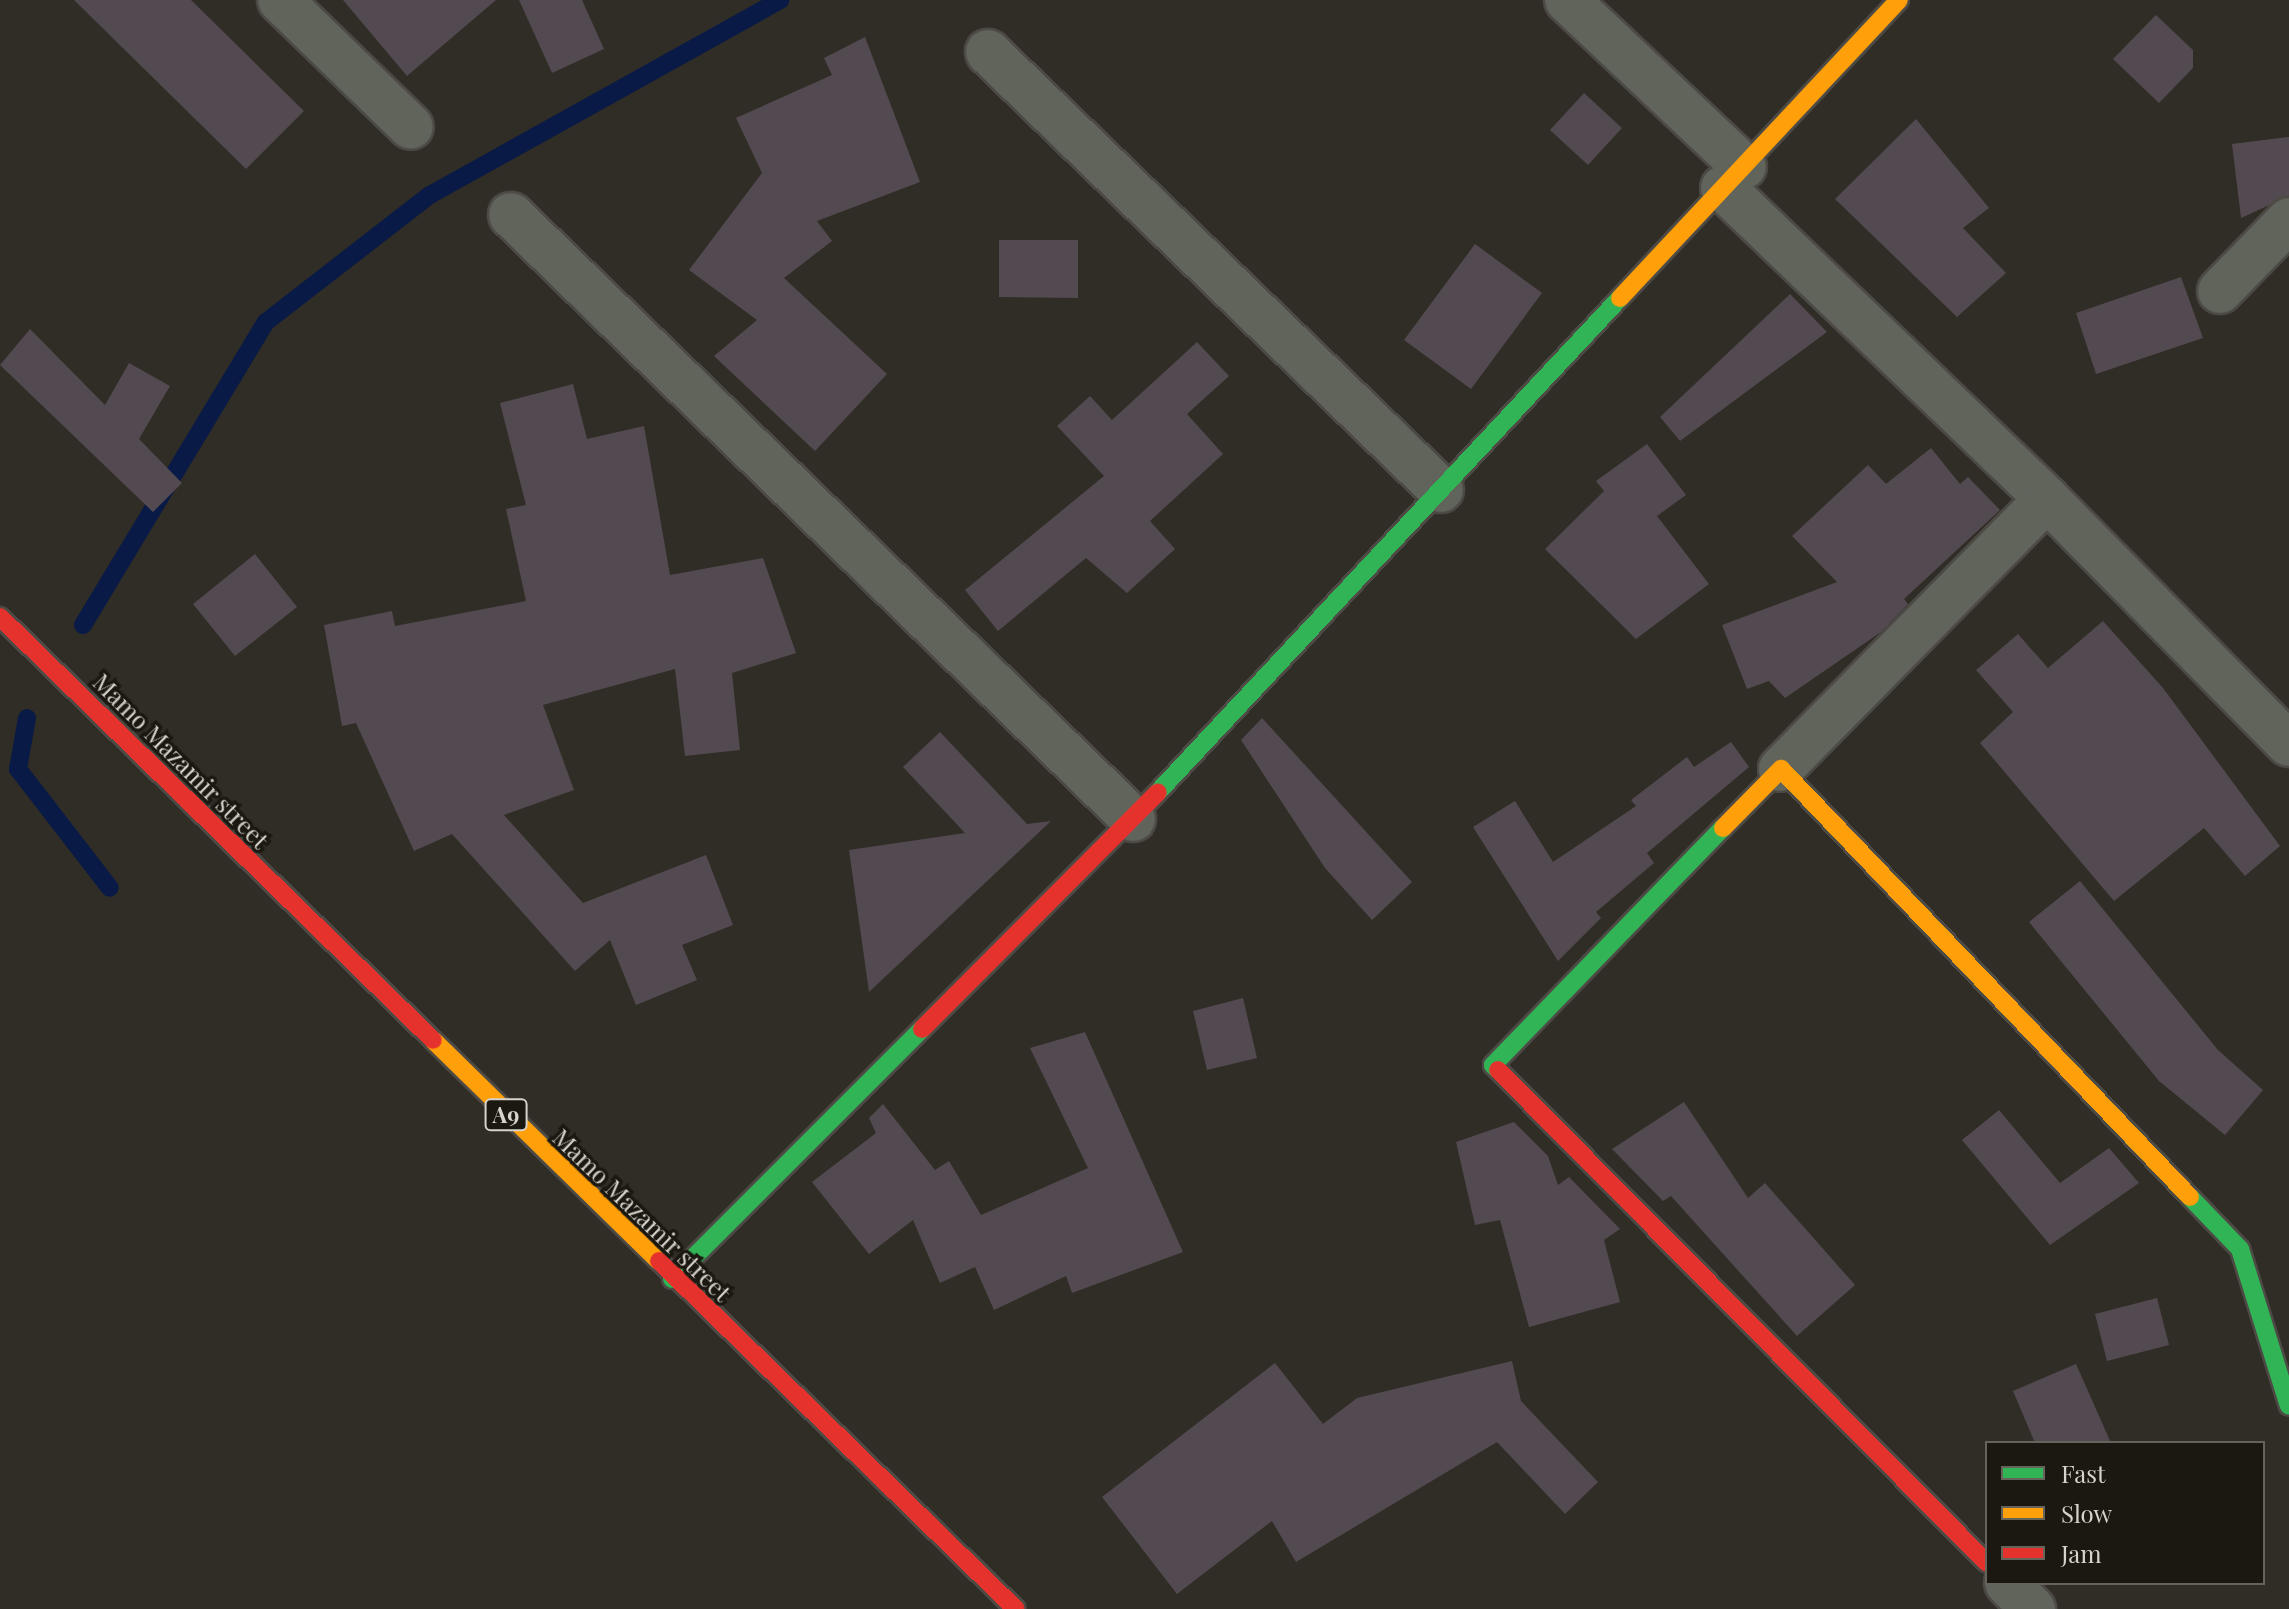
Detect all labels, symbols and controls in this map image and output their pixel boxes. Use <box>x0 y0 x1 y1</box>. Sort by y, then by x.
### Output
street label: Mamo Mazamir street <box>87 667 275 855</box>
road number: A9 <box>484 1097 528 1133</box>
street label: Mamo Mazamir street <box>547 1122 737 1308</box>
legend <box>1985 1441 2265 1585</box>
text: Fast <box>2061 1457 2106 1489</box>
text: Slow <box>2061 1497 2112 1529</box>
text: Jam <box>2061 1537 2102 1569</box>

